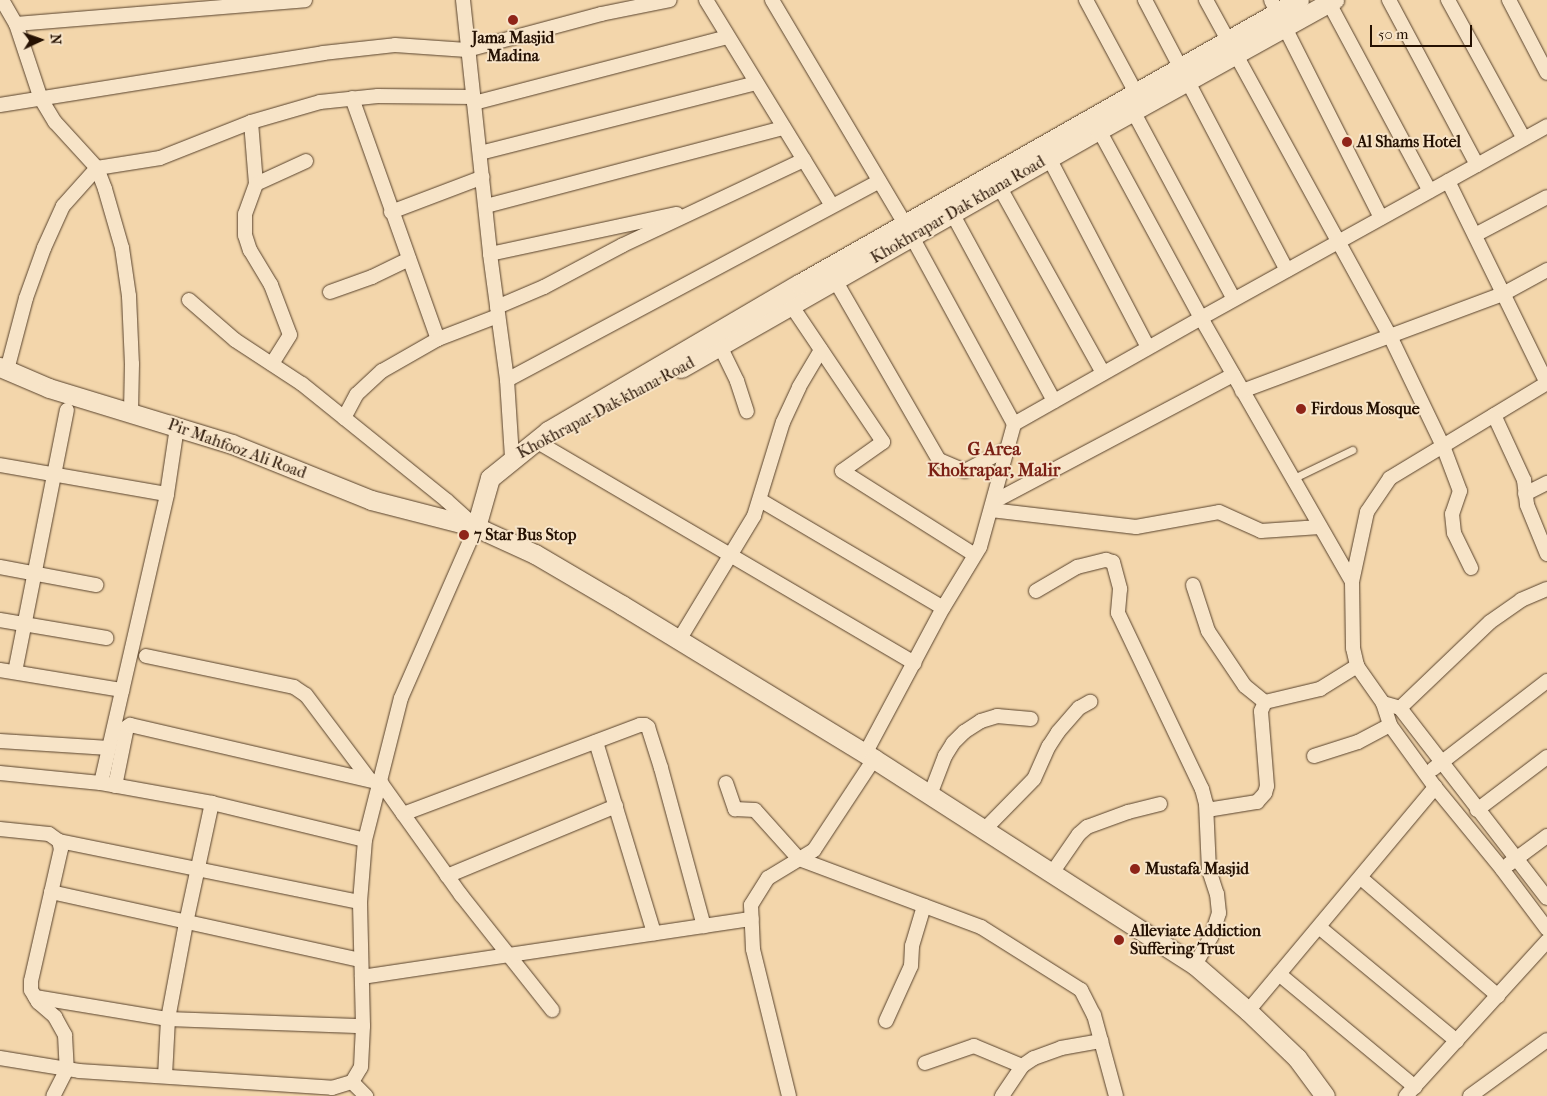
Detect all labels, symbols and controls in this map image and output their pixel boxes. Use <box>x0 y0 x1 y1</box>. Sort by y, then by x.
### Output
marker: Jama Masjid Madina <box>507 14 519 26</box>
north arrow <box>15 15 65 65</box>
scale bar <box>1372 15 1474 47</box>
text: 50 m <box>1378 25 1408 43</box>
place label: Jama Masjid Madina <box>472 28 554 66</box>
text: N <box>47 33 64 45</box>
place label: Al Shams Hotel <box>1357 132 1461 152</box>
marker: Al Shams Hotel <box>1341 136 1353 148</box>
street label: Khokhrapar Dak khana Road <box>867 152 1049 268</box>
street label: Khokhrapar Dak khana Road <box>514 353 698 463</box>
place label: Firdous Mosque <box>1311 399 1420 419</box>
marker: Firdous Mosque <box>1295 403 1307 415</box>
street label: Pir Mahfooz Ali Road <box>165 415 309 483</box>
district label: G Area Khokrapar, Malir <box>927 440 1061 482</box>
place label: 7 Star Bus Stop <box>474 525 576 545</box>
marker: 7 Star Bus Stop <box>458 529 470 541</box>
place label: Mustafa Masjid <box>1145 859 1249 879</box>
marker: Mustafa Masjid <box>1129 863 1141 875</box>
place label: Alleviate Addiction Suffering Trust <box>1130 921 1261 959</box>
marker: Alleviate Addiction Suffering Trust <box>1112 933 1126 947</box>

